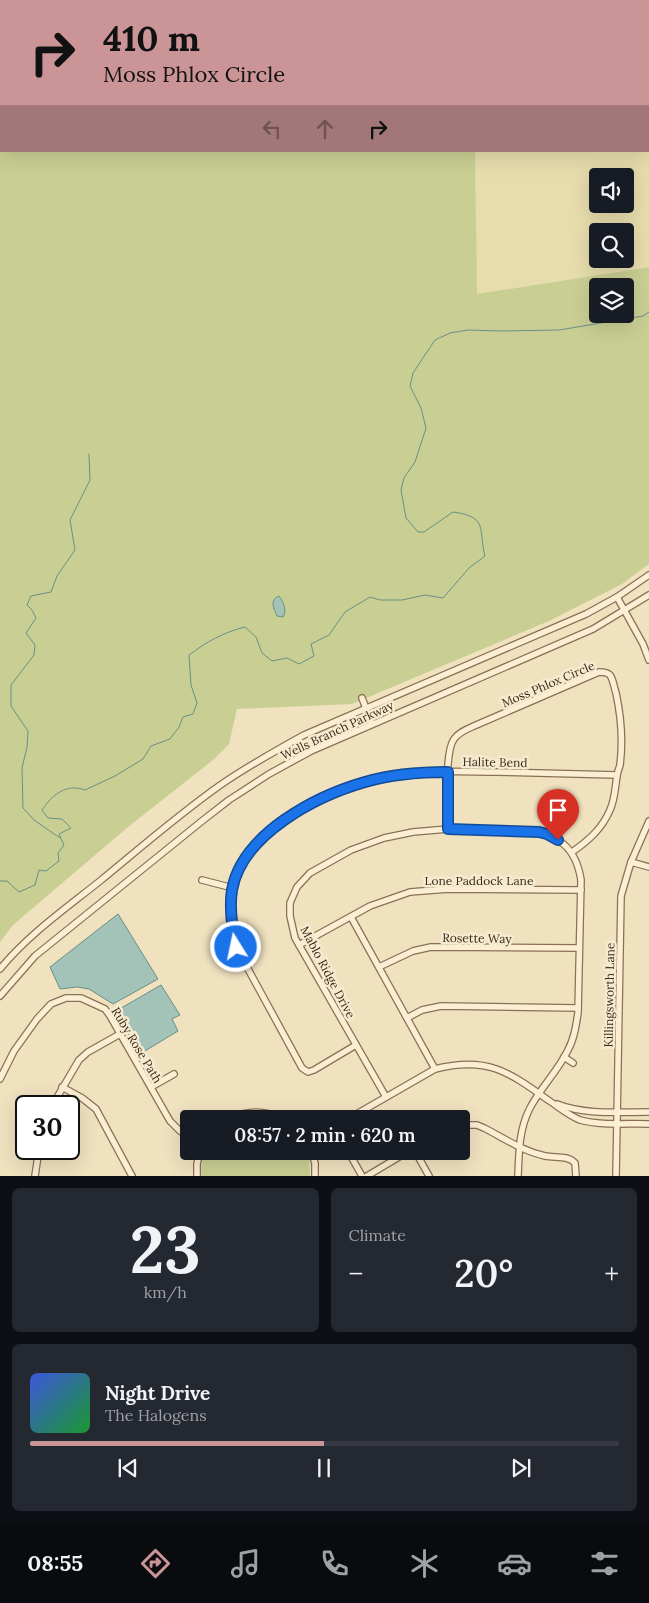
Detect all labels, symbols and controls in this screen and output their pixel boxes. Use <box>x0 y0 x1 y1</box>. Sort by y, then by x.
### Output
text: 410 m <box>103 16 200 61</box>
icon: right <box>20 20 85 85</box>
text: Moss Phlox Circle <box>103 60 285 88</box>
icon: left <box>258 115 286 143</box>
icon: ahead <box>311 115 339 143</box>
icon: right <box>364 115 392 143</box>
map controls <box>589 168 634 323</box>
button: sound <box>589 168 634 213</box>
button: search <box>589 223 634 268</box>
button: layers <box>589 278 634 323</box>
street label: Moss Phlox Circle <box>499 657 597 710</box>
street label: Wells Branch Parkway <box>278 697 396 763</box>
street label: Halite Bend <box>462 754 528 770</box>
pin <box>537 789 579 840</box>
icon: arrive <box>544 796 572 824</box>
street label: Lone Paddock Lane <box>425 873 534 888</box>
position arrow <box>209 920 261 972</box>
street label: Mablo Ridge Drive <box>297 923 359 1021</box>
street label: Rosette Way <box>442 930 512 946</box>
street label: Killingsworth Lane <box>601 942 617 1048</box>
street label: Ruby Rose Path <box>108 1004 166 1086</box>
speed limit sign: 30 <box>15 1095 80 1160</box>
text: 08:57 · 2 min · 620 m <box>234 1123 416 1147</box>
text: 23 <box>130 1208 201 1291</box>
text: Climate <box>349 1225 406 1245</box>
text: 20° <box>454 1249 513 1297</box>
text: − <box>349 1256 363 1292</box>
text: + <box>604 1256 619 1292</box>
text: km/h <box>144 1282 187 1302</box>
text: Night Drive <box>105 1381 210 1405</box>
text: The Halogens <box>105 1405 207 1425</box>
icon: previous <box>114 1454 142 1482</box>
icon: pause <box>310 1454 338 1482</box>
icon: next <box>507 1454 535 1482</box>
icon: directions <box>138 1546 173 1581</box>
icon: music <box>228 1546 263 1581</box>
icon: phone <box>317 1546 352 1581</box>
icon: climate <box>407 1546 442 1581</box>
icon: car <box>497 1546 532 1581</box>
icon: filters <box>587 1546 622 1581</box>
text: 08:55 <box>27 1549 83 1577</box>

